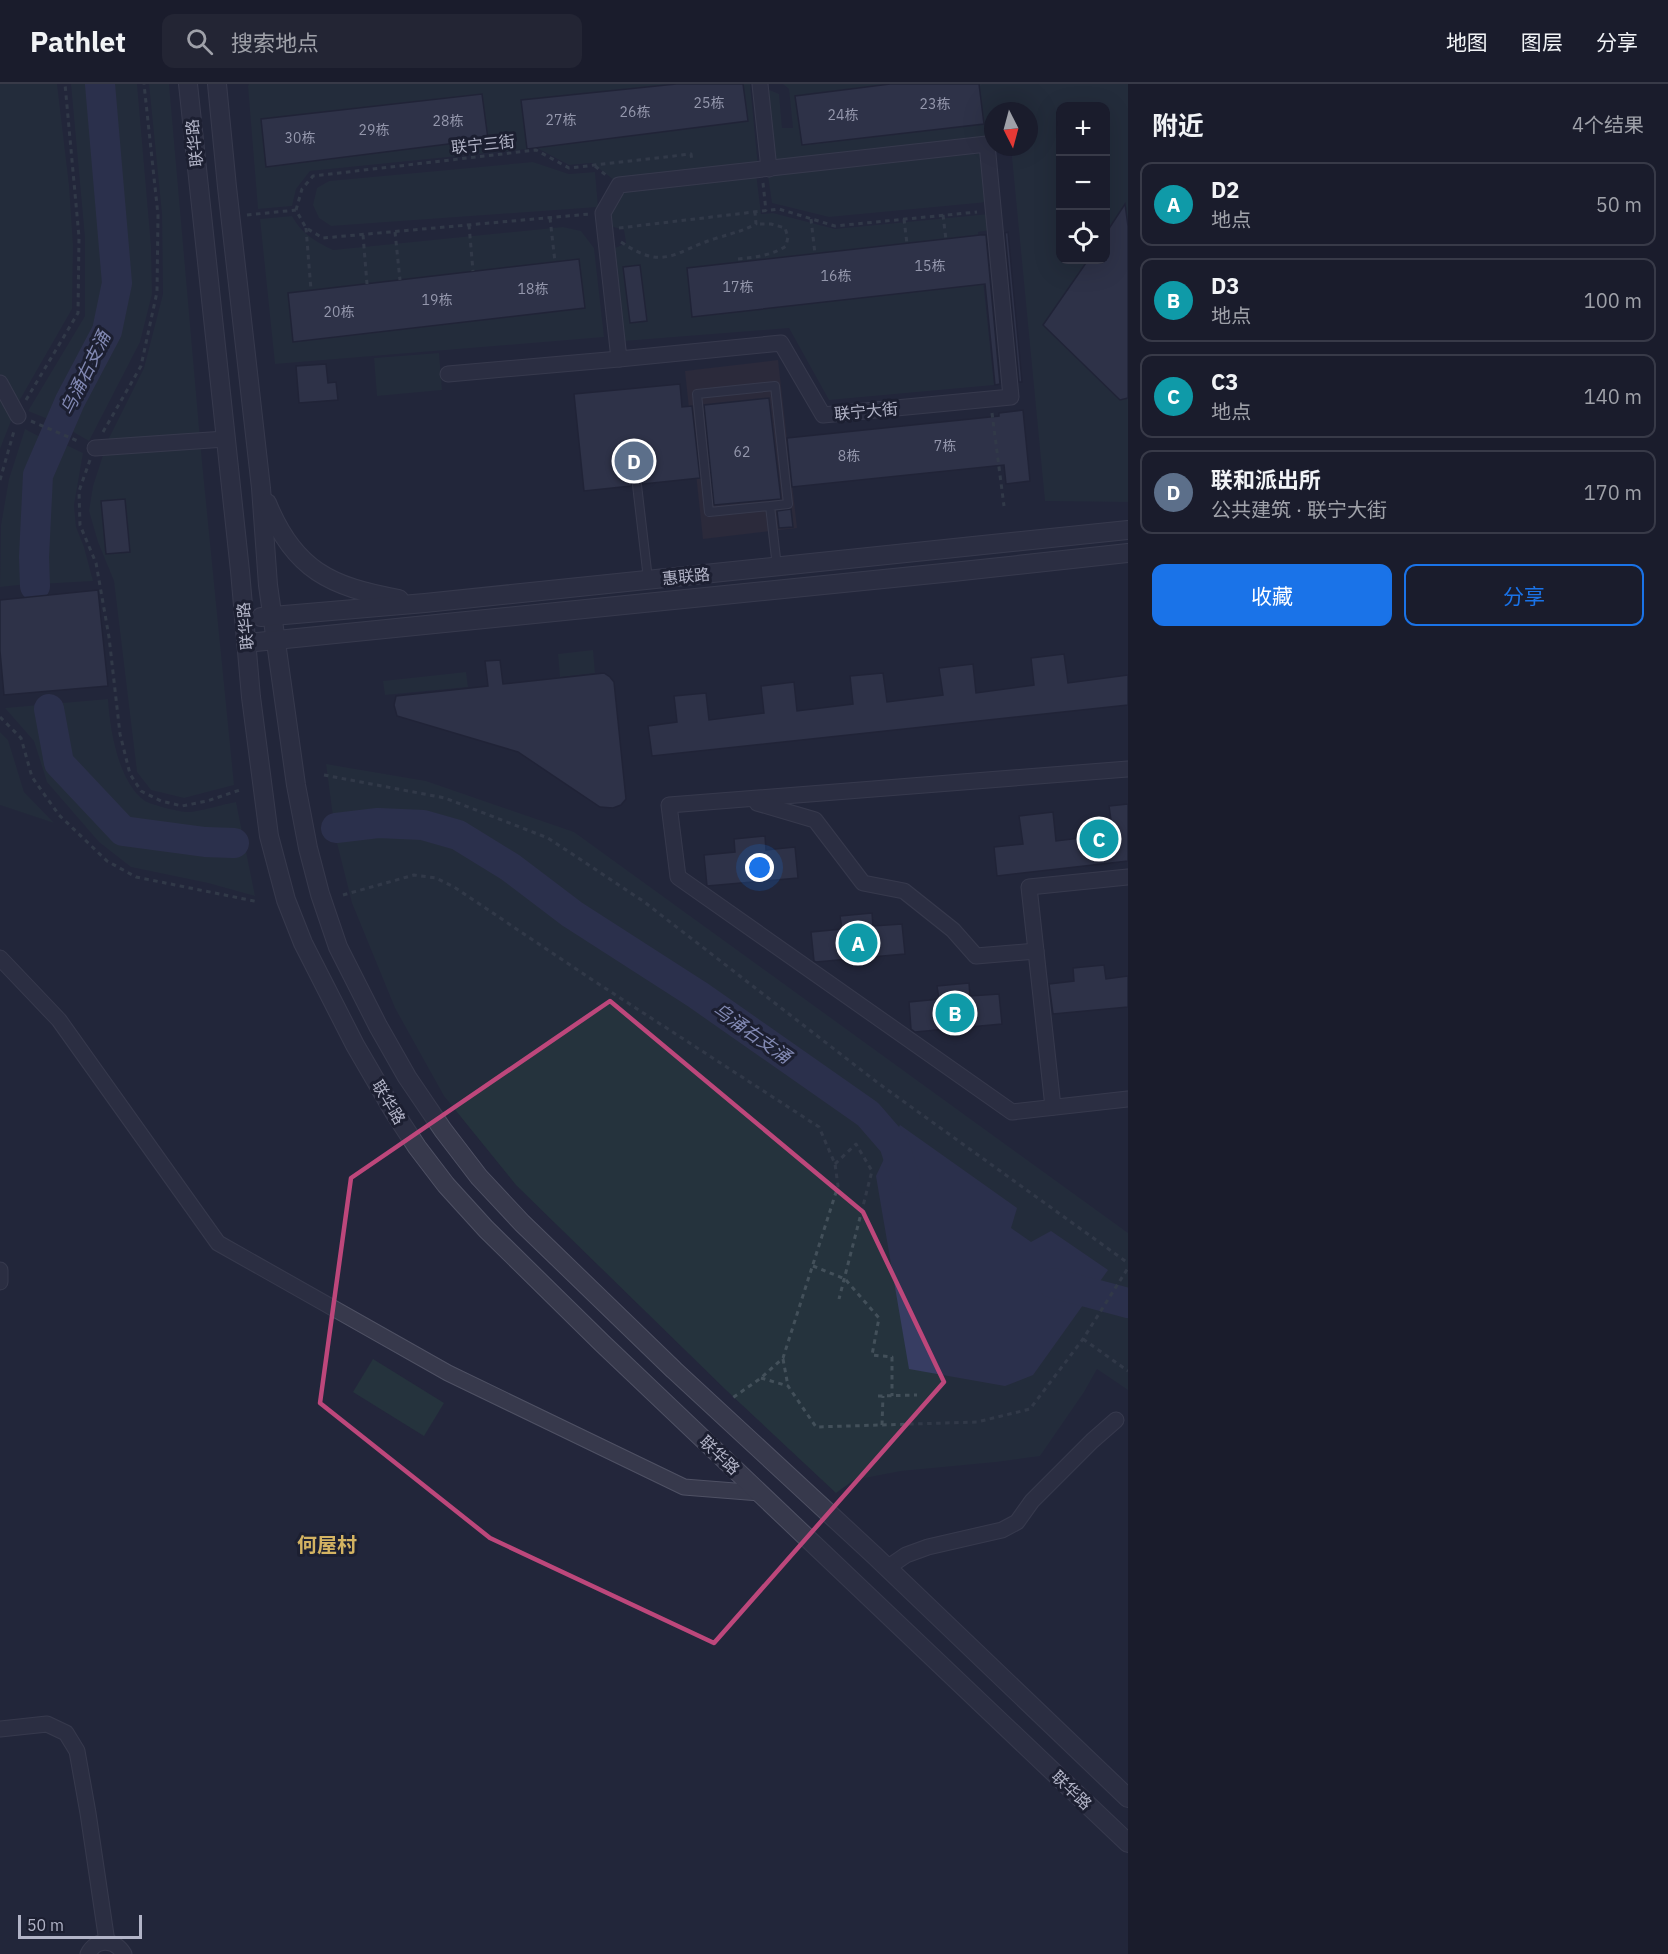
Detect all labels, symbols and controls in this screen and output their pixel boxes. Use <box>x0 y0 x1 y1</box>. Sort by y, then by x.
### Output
search box <box>162 14 582 68</box>
text: Pathlet <box>30 23 126 60</box>
icon: search <box>183 25 216 58</box>
text: 搜索地点 <box>231 28 319 57</box>
text: 地图 <box>1446 28 1488 56</box>
text: 图层 <box>1521 28 1563 56</box>
text: 分享 <box>1596 28 1638 56</box>
house number: 25栋 <box>694 94 724 112</box>
house number: 23栋 <box>920 95 950 113</box>
north arrow <box>984 102 1038 156</box>
map controls <box>1056 102 1110 264</box>
button: + <box>1056 102 1110 156</box>
house number: 26栋 <box>620 103 650 121</box>
house number: 24栋 <box>828 106 858 124</box>
text: 附近 <box>1152 108 1204 142</box>
house number: 27栋 <box>546 111 576 129</box>
text: 4个结果 <box>1572 111 1644 138</box>
house number: 28栋 <box>433 112 463 130</box>
street label: 联华路 <box>182 118 206 168</box>
house number: 29栋 <box>359 121 389 139</box>
house number: 30栋 <box>285 129 315 147</box>
street label: 联宁三街 <box>450 131 516 157</box>
button: − <box>1056 156 1110 210</box>
text: D2 <box>1211 175 1240 204</box>
text: A <box>1167 191 1180 218</box>
text: 50 m <box>1596 191 1642 218</box>
text: 地点 <box>1211 206 1251 233</box>
button: locate <box>1056 210 1110 264</box>
house number: 15栋 <box>915 257 945 275</box>
house number: 16栋 <box>821 267 851 285</box>
text: D3 <box>1211 271 1240 300</box>
house number: 17栋 <box>723 278 753 296</box>
house number: 18栋 <box>518 280 548 298</box>
text: B <box>1167 287 1180 314</box>
text: 100 m <box>1584 287 1642 314</box>
house number: 19栋 <box>422 291 452 309</box>
text: 地点 <box>1211 302 1251 329</box>
house number: 20栋 <box>324 303 354 321</box>
water label: 乌涌右支涌 <box>55 326 116 418</box>
text: C3 <box>1211 367 1239 396</box>
text: C <box>1167 383 1180 410</box>
text: 140 m <box>1584 383 1642 410</box>
street label: 联宁大街 <box>833 398 899 424</box>
text: 地点 <box>1211 398 1251 425</box>
house number: 7栋 <box>934 437 956 455</box>
pin: D <box>614 438 654 484</box>
house number: 62 <box>734 443 750 461</box>
house number: 8栋 <box>838 447 860 465</box>
text: 联和派出所 <box>1211 465 1321 494</box>
text: D <box>1167 479 1180 506</box>
text: 170 m <box>1584 479 1642 506</box>
text: 公共建筑 · 联宁大街 <box>1211 496 1387 523</box>
street label: 惠联路 <box>661 564 711 588</box>
button: 收藏 <box>1152 564 1392 626</box>
button: 分享 <box>1404 564 1644 626</box>
street label: 联华路 <box>233 601 257 651</box>
pin: C <box>1080 816 1118 861</box>
your location <box>745 853 774 882</box>
pin: A <box>838 920 878 966</box>
pin: B <box>936 990 974 1036</box>
water label: 乌涌右支涌 <box>709 998 797 1069</box>
street label: 联华路 <box>368 1076 410 1128</box>
street label: 联华路 <box>696 1431 744 1479</box>
district label: 何屋村 <box>297 1531 357 1558</box>
street label: 联华路 <box>1048 1766 1096 1814</box>
scale bar <box>18 1912 142 1940</box>
text: 50 m <box>27 1915 64 1935</box>

